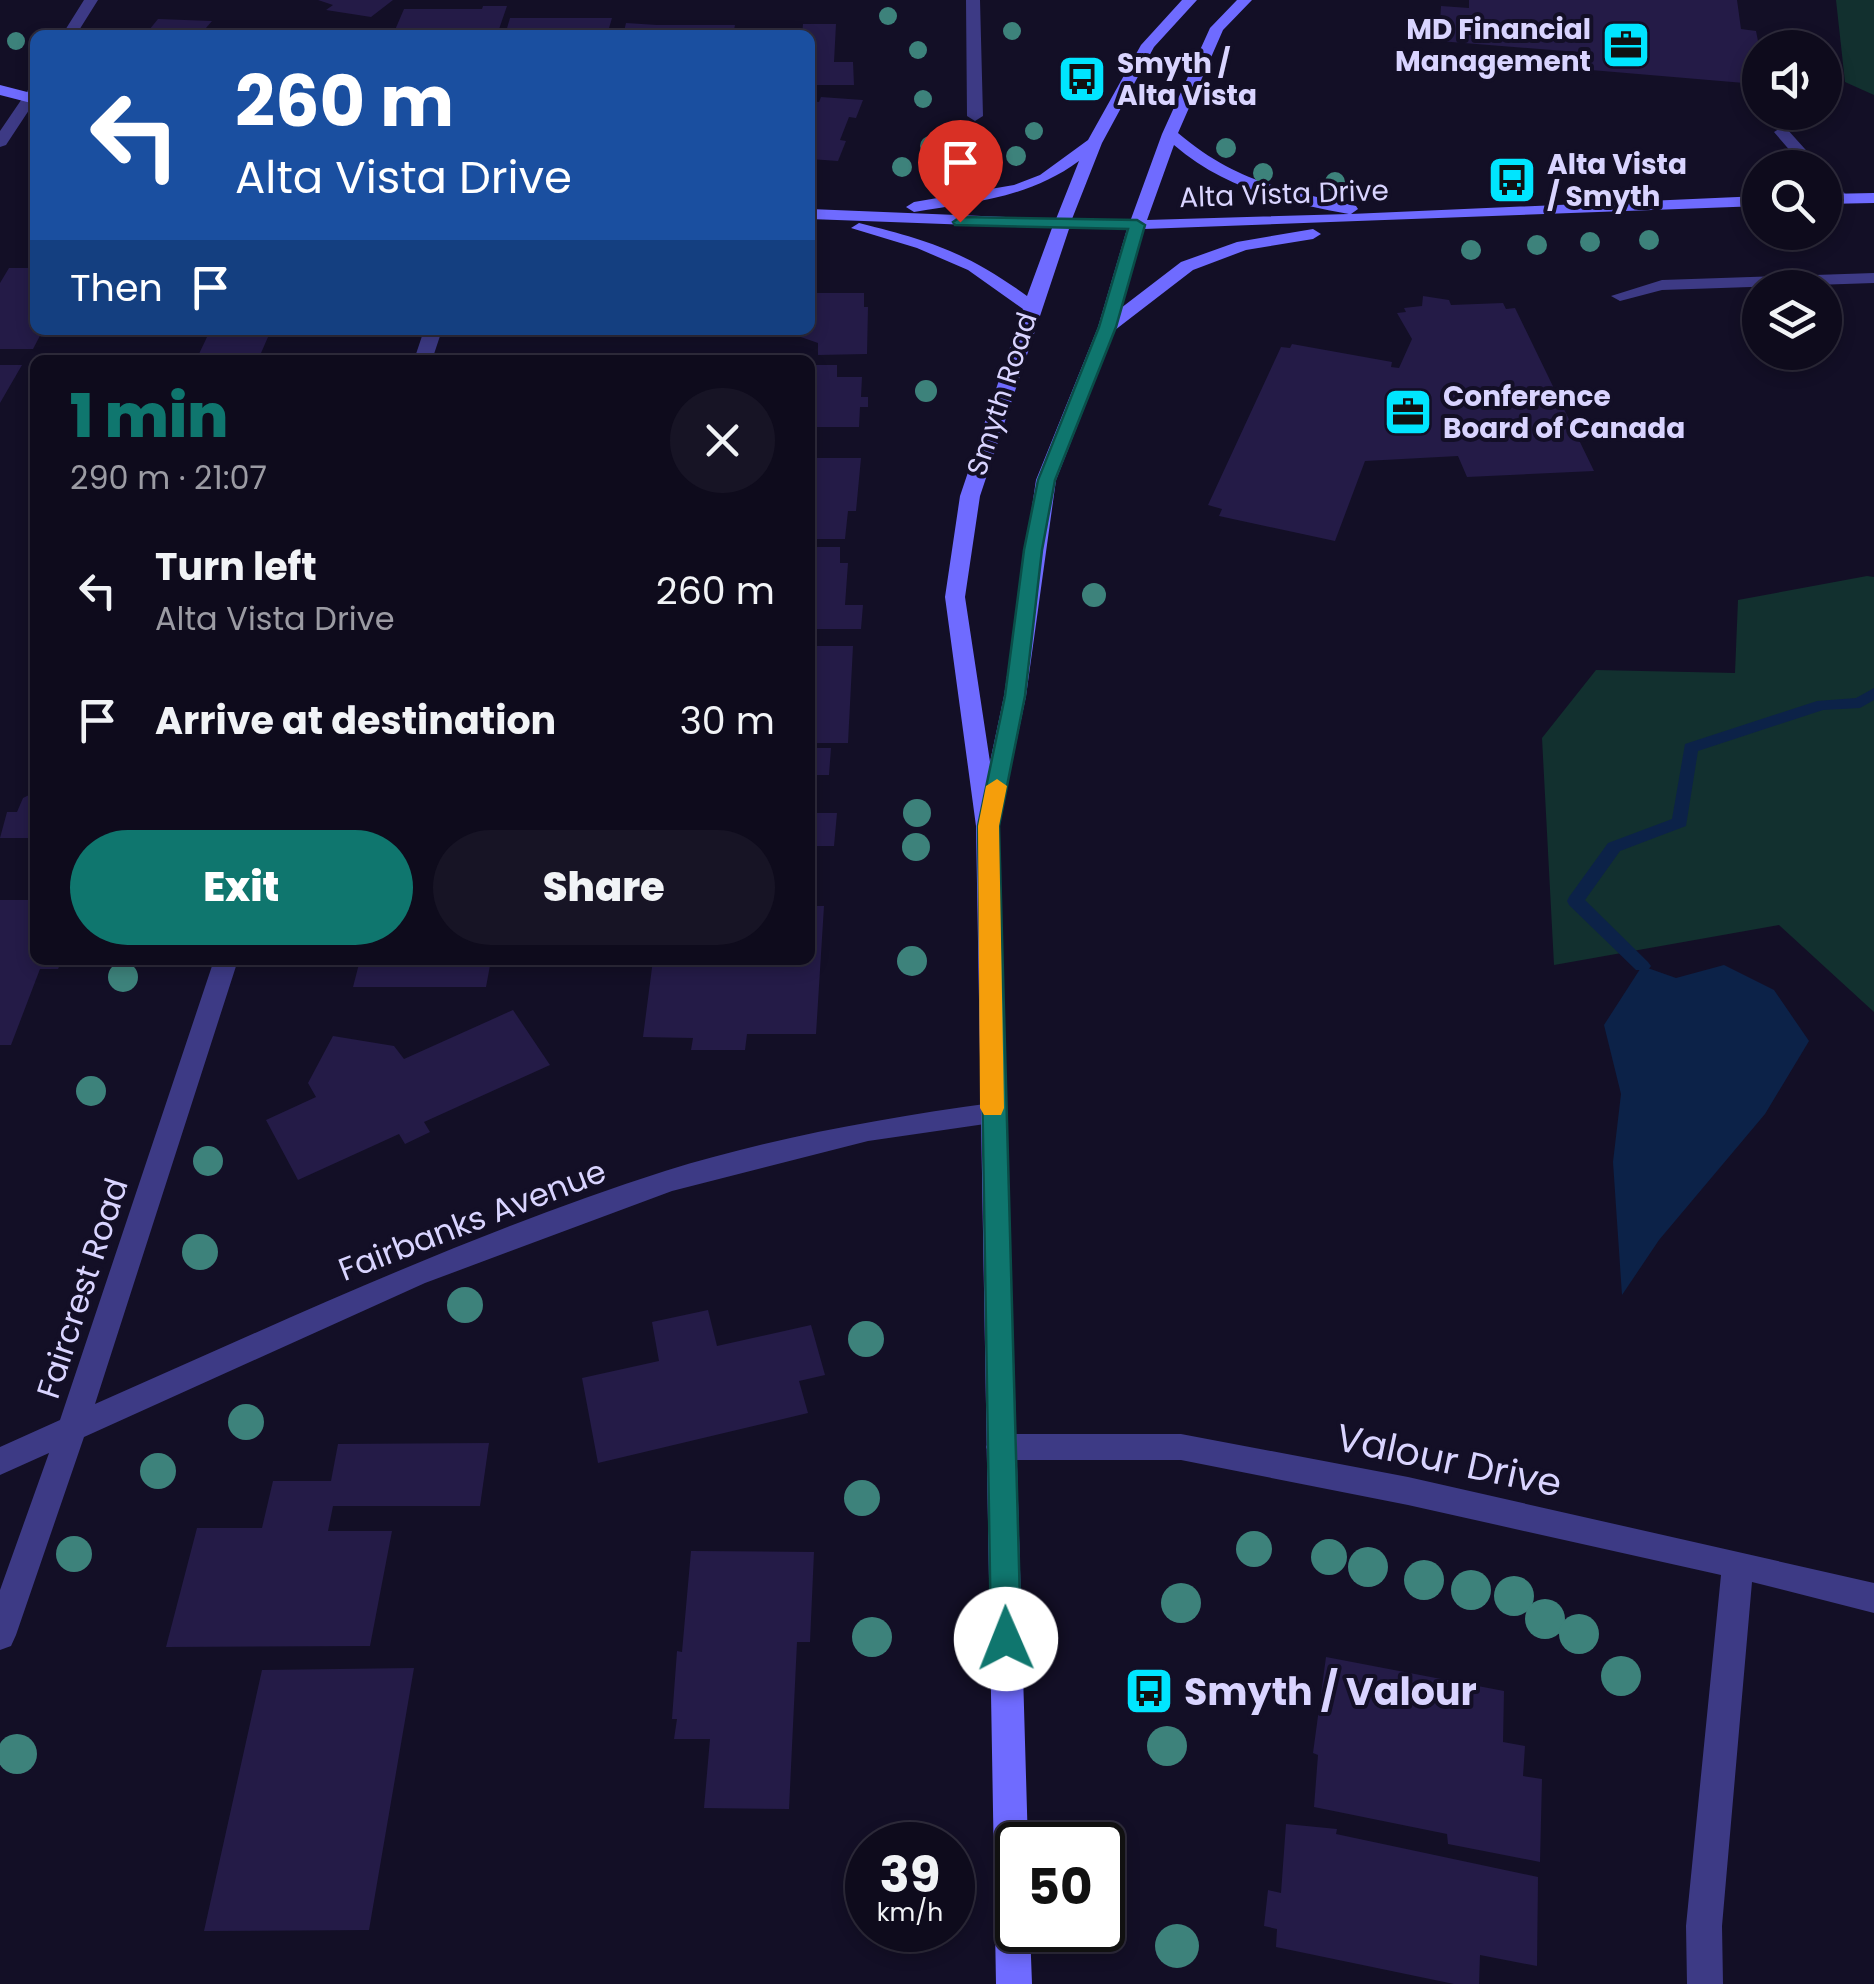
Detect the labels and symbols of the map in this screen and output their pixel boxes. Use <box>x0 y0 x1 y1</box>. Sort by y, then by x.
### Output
place label: MD Financial Management <box>1395 10 1591 81</box>
office icon: MD Financial Management <box>1600 19 1652 71</box>
place label: Smyth / Alta Vista <box>1117 44 1257 115</box>
bus stop icon: Smyth / Alta Vista <box>1056 53 1108 105</box>
pin <box>918 120 1003 223</box>
place label: Alta Vista / Smyth <box>1547 145 1687 216</box>
bus stop icon: Alta Vista / Smyth <box>1486 154 1538 206</box>
street label: Alta Vista Drive <box>1179 171 1389 217</box>
street label: Smyth Road <box>957 307 1047 481</box>
place label: Conference Board of Canada <box>1443 377 1685 448</box>
office icon: Conference Board of Canada <box>1382 386 1434 438</box>
street label: Fairbanks Avenue <box>332 1148 612 1292</box>
street label: Faircrest Road <box>25 1172 139 1404</box>
street label: Valour Drive <box>1332 1410 1566 1510</box>
position arrow <box>954 1587 1058 1691</box>
bus stop icon: Smyth / Valour <box>1123 1665 1175 1717</box>
place label: Smyth / Valour <box>1184 1665 1477 1718</box>
speed limit sign: 50 <box>995 1822 1125 1952</box>

